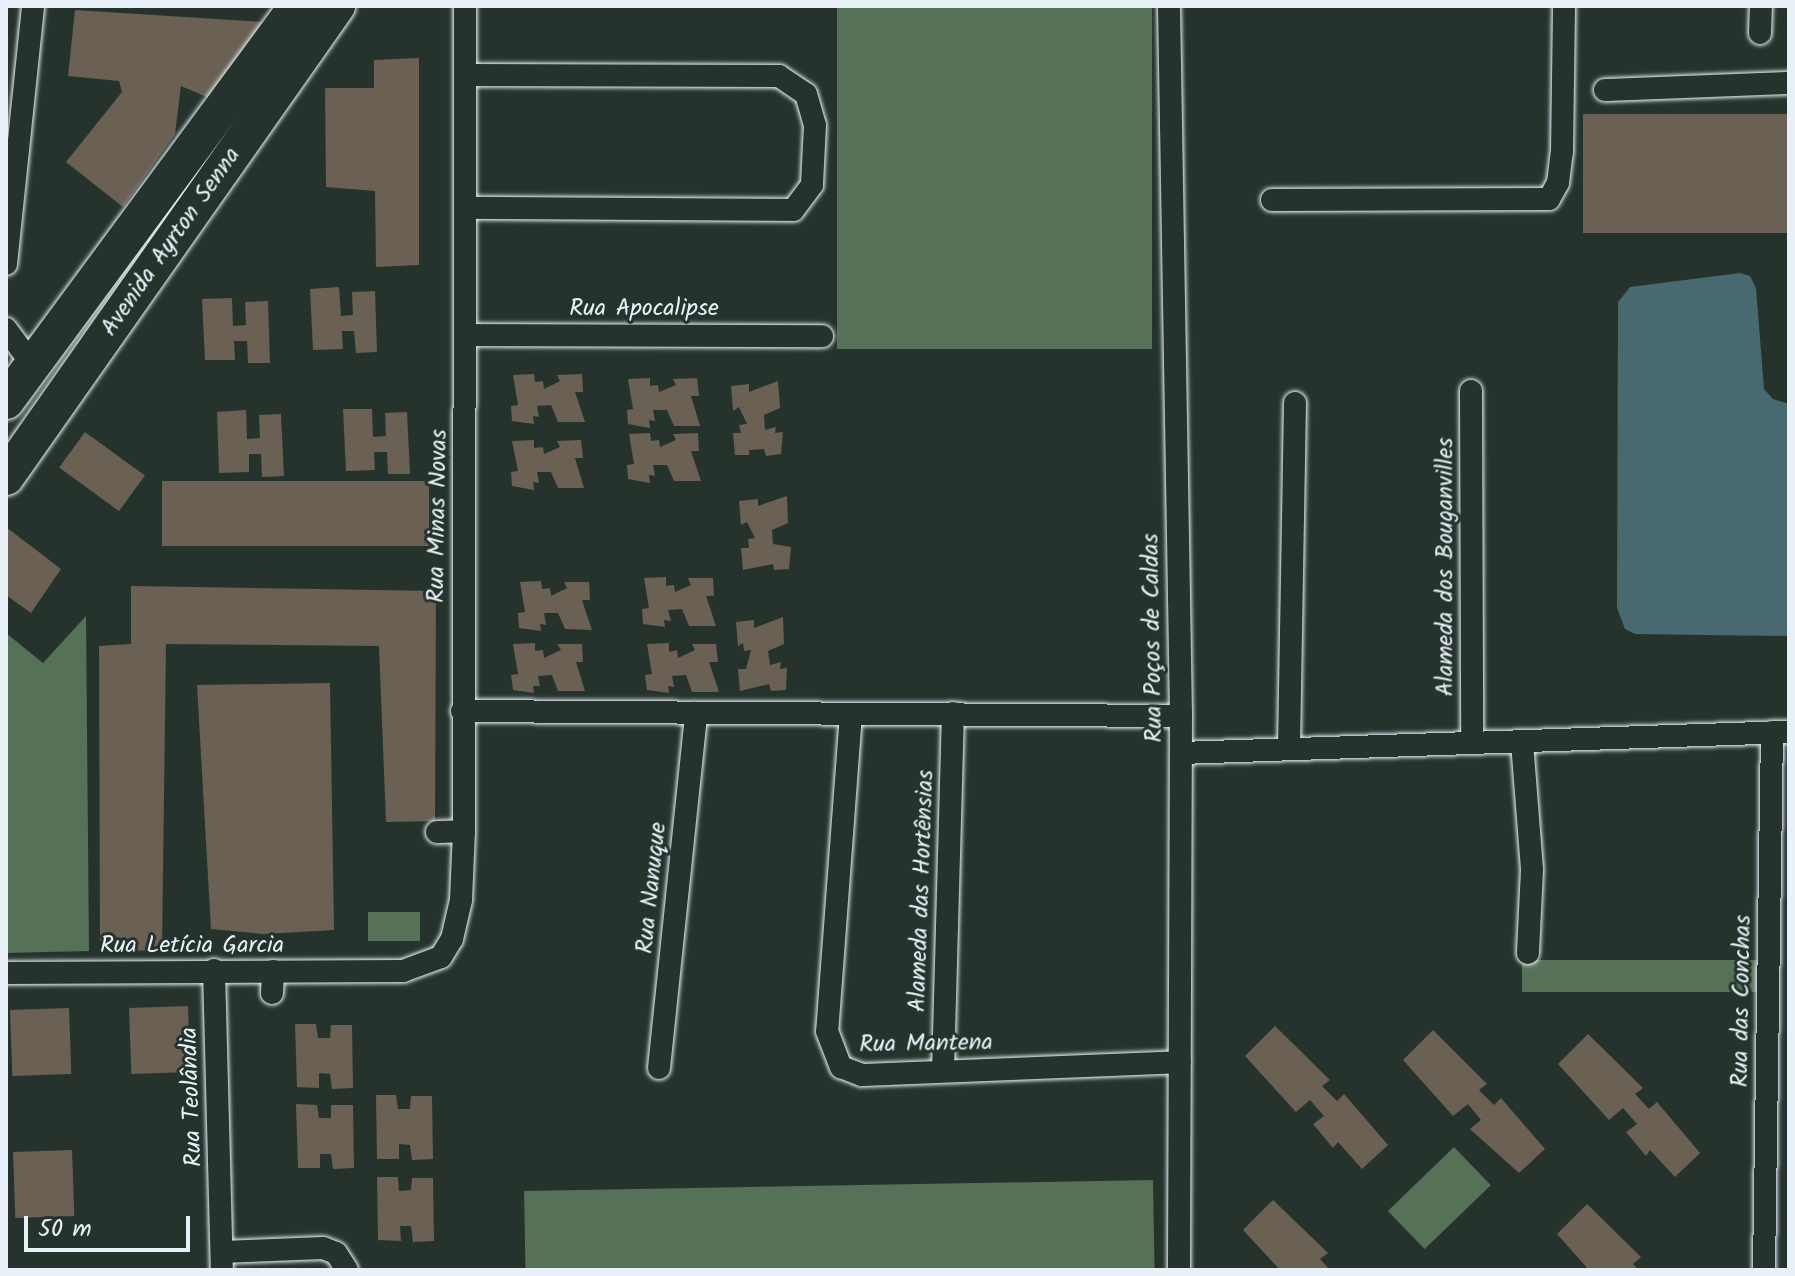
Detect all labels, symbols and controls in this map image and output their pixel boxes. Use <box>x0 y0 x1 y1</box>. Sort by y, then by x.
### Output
street label: Avenida Ayrton Senna <box>95 142 247 342</box>
street label: Rua Apocalipse <box>569 295 719 323</box>
street label: Rua Minas Novas <box>422 429 454 603</box>
street label: Alameda dos Bouganvilles <box>1432 438 1460 696</box>
street label: Rua Poços de Caldas <box>1137 533 1169 743</box>
street label: Alameda das Hortênsias <box>903 769 941 1013</box>
street label: Rua Nanuque <box>631 821 673 955</box>
street label: Rua das Conchas <box>1726 914 1758 1088</box>
street label: Rua Letícia Garcia <box>100 932 284 960</box>
street label: Rua Teolândia <box>175 1027 209 1167</box>
street label: Rua Mantena <box>859 1028 993 1060</box>
scale bar <box>28 1200 194 1250</box>
text: 50 m <box>38 1210 92 1249</box>

